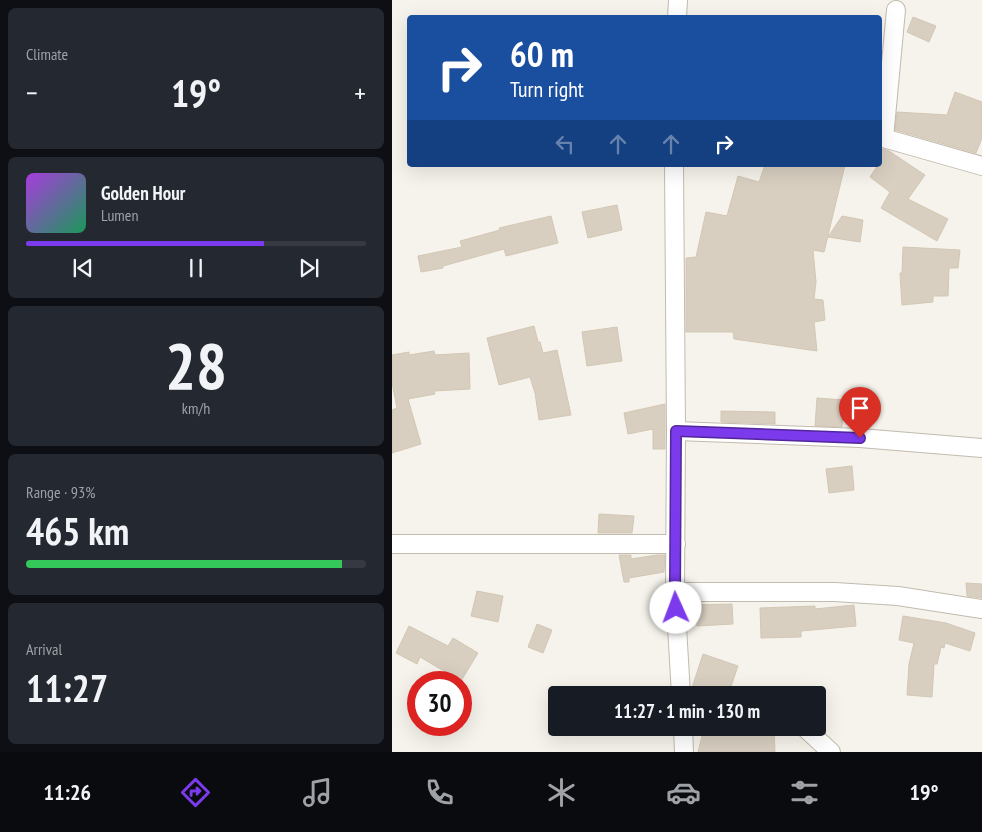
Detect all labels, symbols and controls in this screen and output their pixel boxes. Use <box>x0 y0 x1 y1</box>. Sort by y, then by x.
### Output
text: 60 m <box>510 31 574 77</box>
icon: right <box>427 35 492 100</box>
text: Climate <box>26 44 68 64</box>
text: 19° <box>171 68 221 117</box>
text: − <box>26 74 38 111</box>
text: + <box>354 74 366 111</box>
text: Turn right <box>510 75 584 103</box>
icon: left <box>551 130 579 158</box>
icon: ahead <box>604 130 632 158</box>
icon: ahead <box>657 130 685 158</box>
icon: right <box>710 130 738 158</box>
text: Golden Hour <box>101 181 185 205</box>
text: Lumen <box>101 205 138 225</box>
icon: previous <box>69 254 97 282</box>
icon: pause <box>182 254 210 282</box>
icon: next <box>295 254 323 282</box>
text: 28 <box>165 323 227 407</box>
pin <box>839 387 881 438</box>
icon: arrive <box>846 394 874 422</box>
text: km/h <box>182 398 210 418</box>
text: Range · 93% <box>26 482 95 502</box>
text: 465 km <box>26 506 129 555</box>
position arrow <box>649 581 701 633</box>
text: Arrival <box>26 639 62 659</box>
text: 11:27 <box>26 663 108 712</box>
speed limit sign: 30 <box>407 671 472 736</box>
text: 11:27 · 1 min · 130 m <box>614 699 760 723</box>
icon: directions <box>178 775 213 810</box>
icon: music <box>300 775 335 810</box>
icon: phone <box>422 775 457 810</box>
icon: climate <box>544 775 579 810</box>
icon: car <box>666 775 701 810</box>
icon: filters <box>787 775 822 810</box>
text: 11:26 <box>43 778 91 806</box>
text: 19° <box>909 778 938 806</box>

